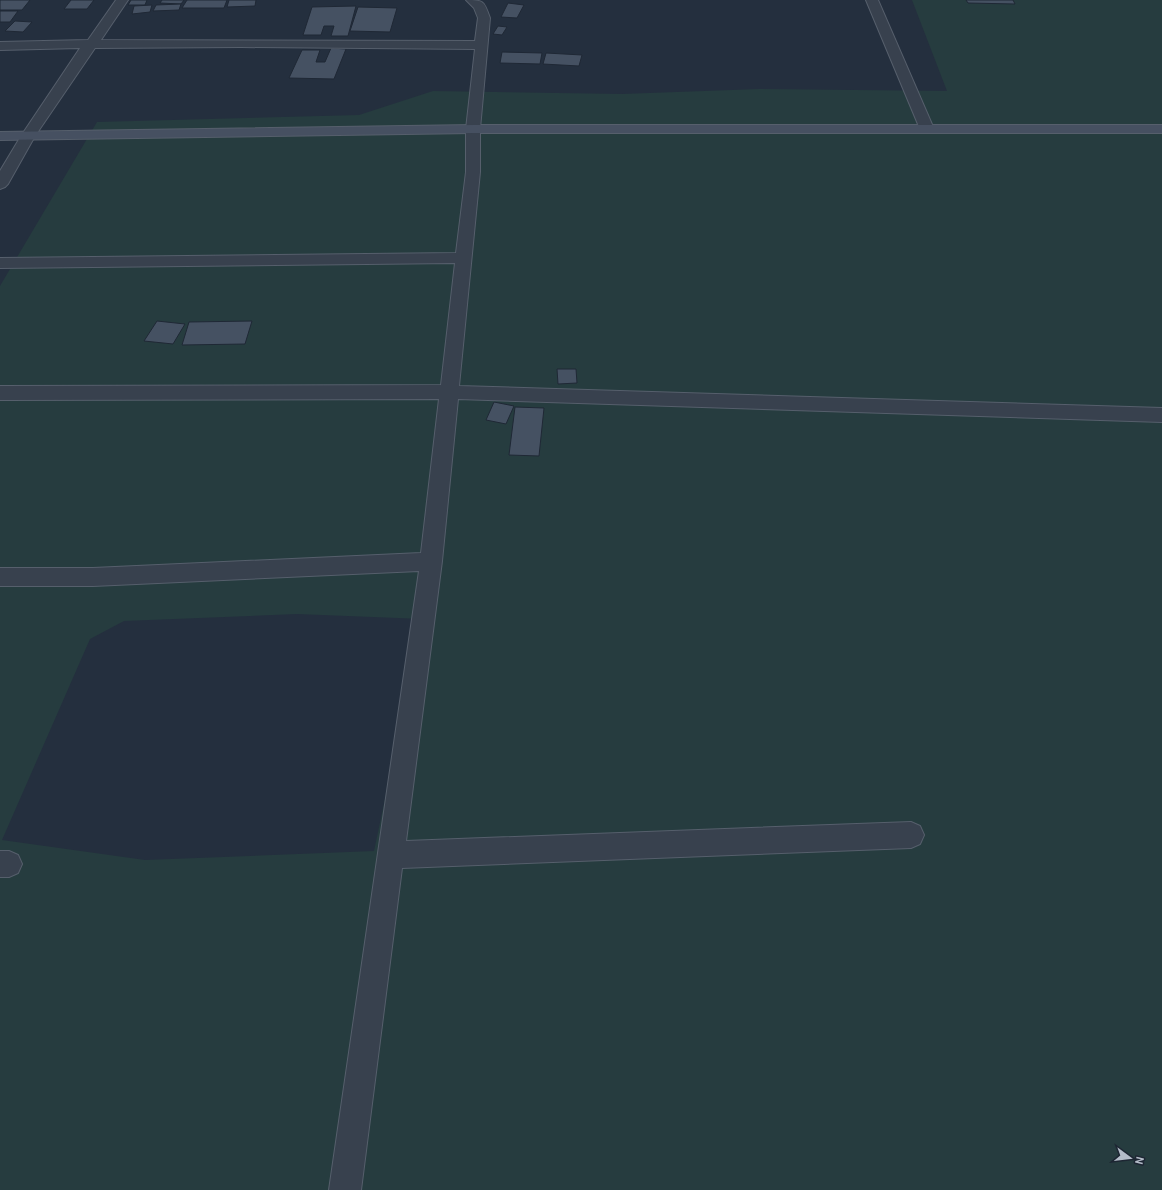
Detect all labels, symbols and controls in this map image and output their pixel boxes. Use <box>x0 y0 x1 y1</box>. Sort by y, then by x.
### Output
north arrow <box>1110 1138 1150 1178</box>
text: N <box>1133 1155 1147 1166</box>

